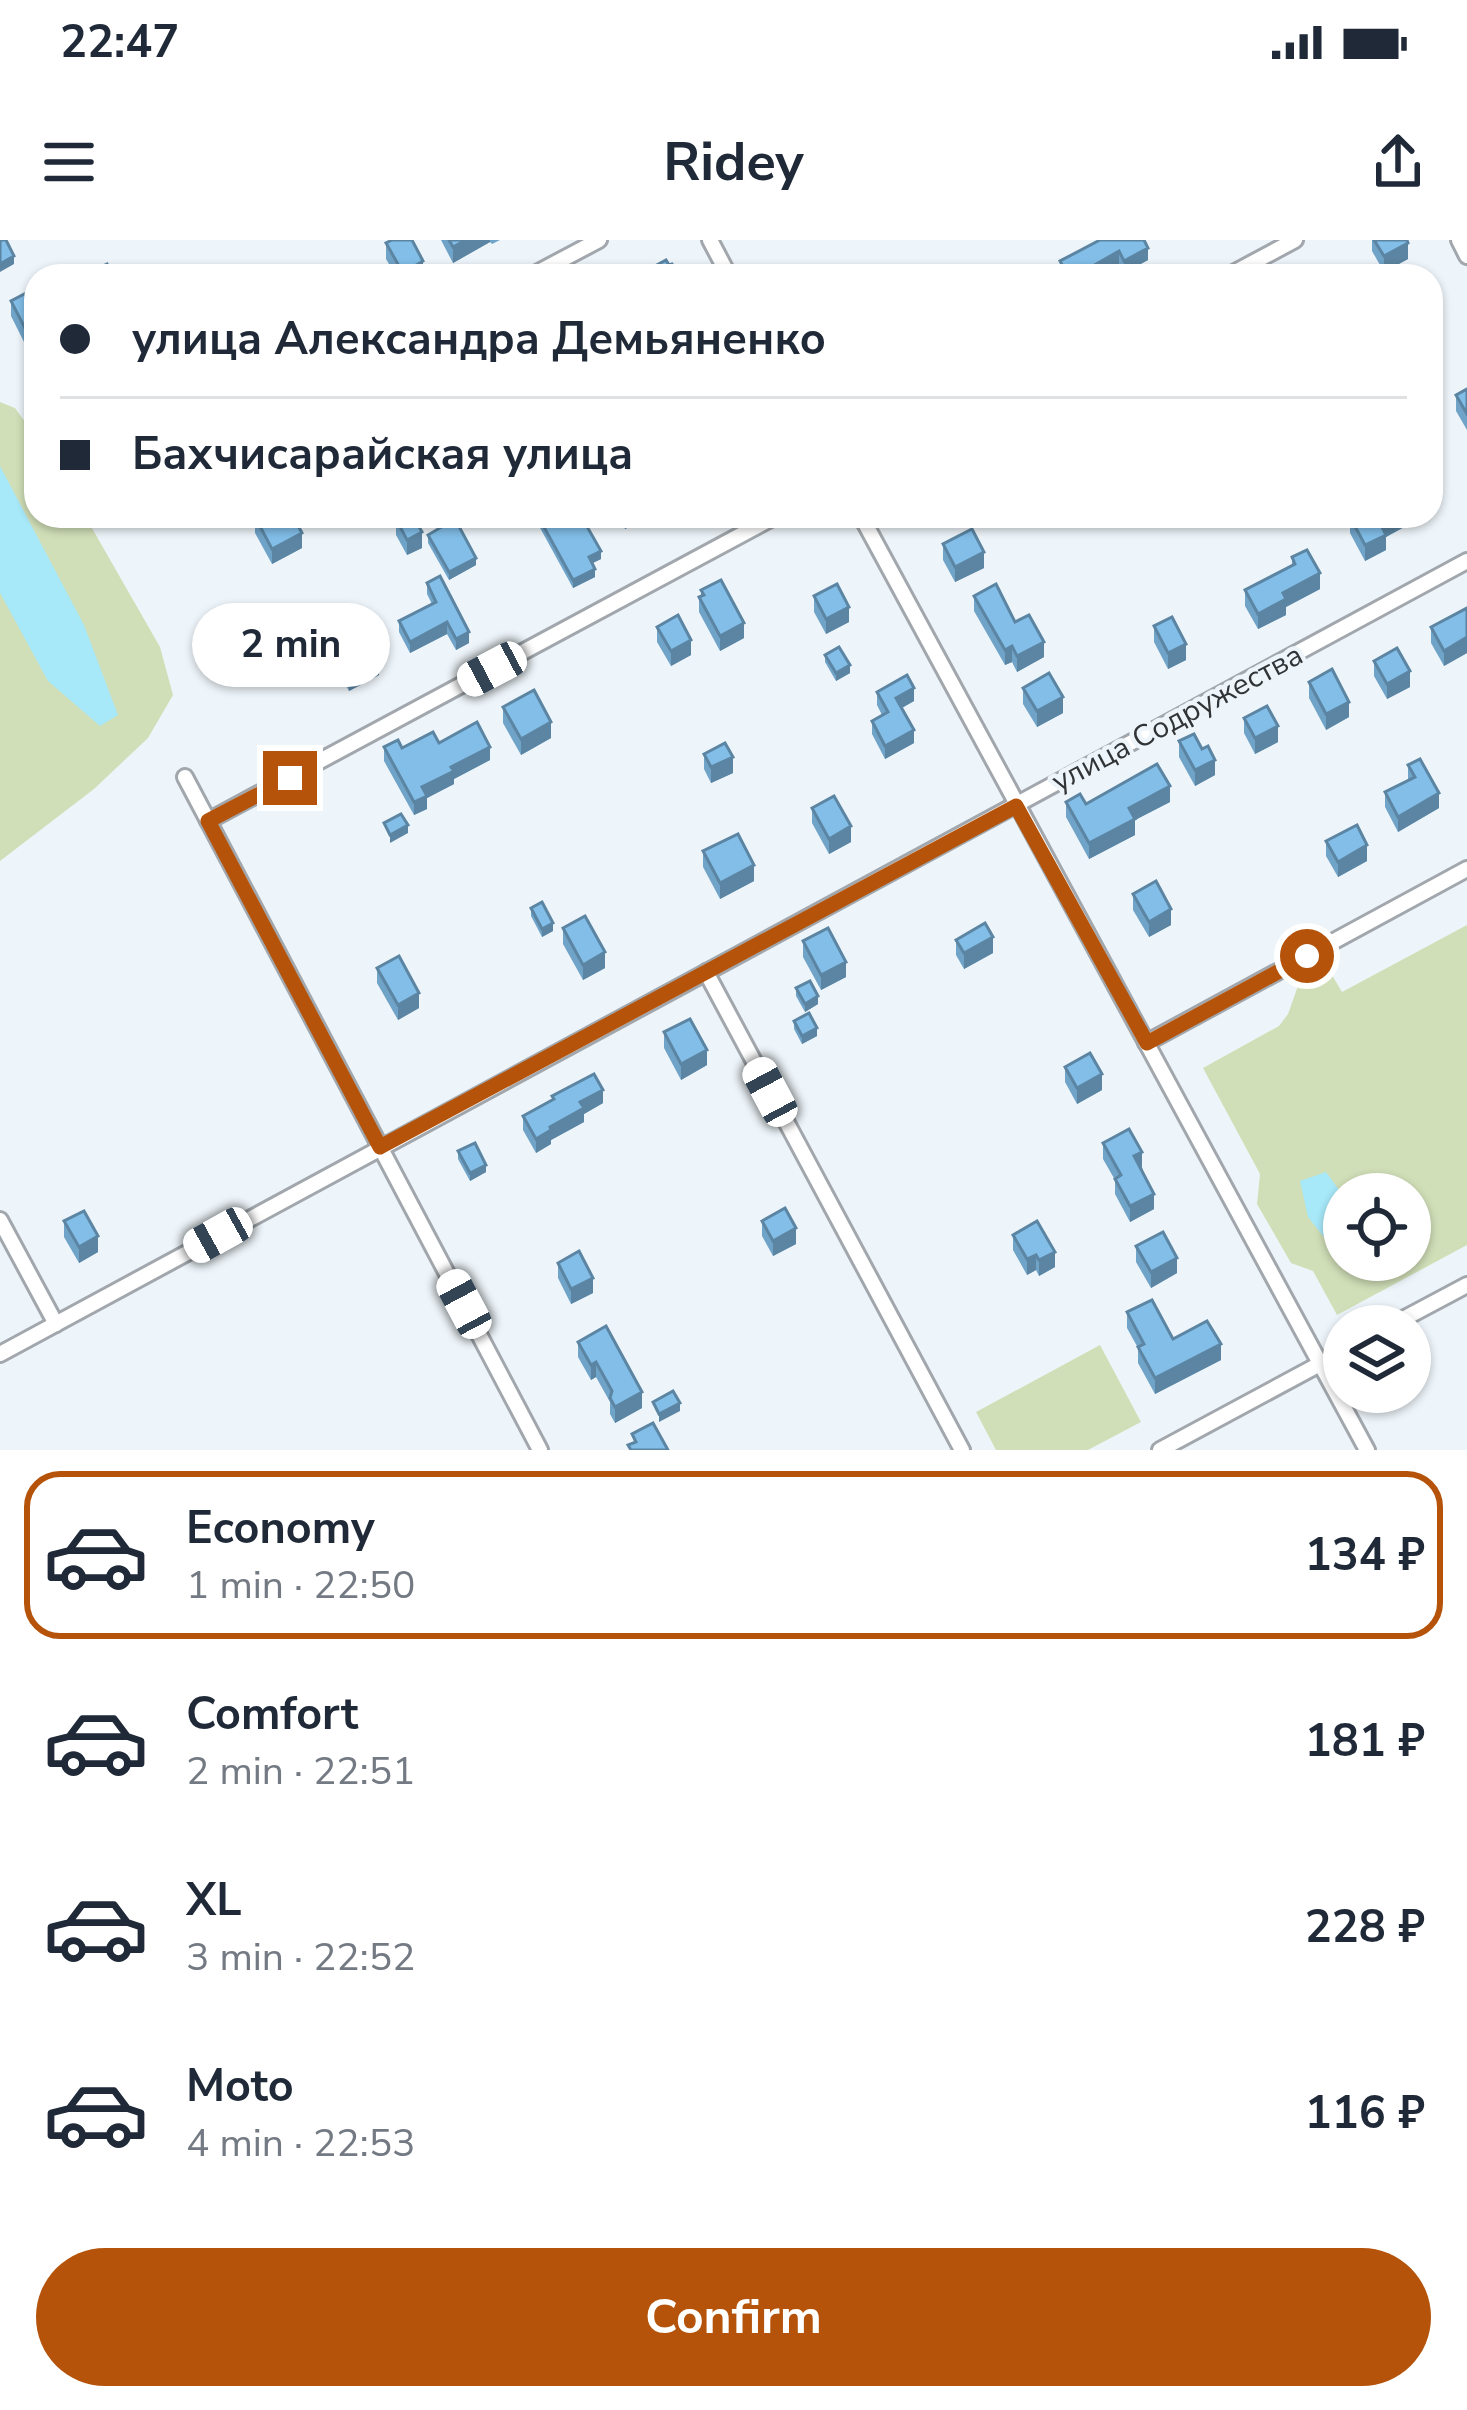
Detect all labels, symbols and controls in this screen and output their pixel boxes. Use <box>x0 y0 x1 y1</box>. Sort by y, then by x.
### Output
text: 22:47 <box>60 12 179 73</box>
text: Ridey <box>663 125 804 199</box>
icon: menu <box>36 129 102 195</box>
icon: share <box>1365 129 1431 195</box>
text: улица Александра Демьяненко <box>132 309 826 370</box>
text: Бахчисарайская улица <box>132 424 633 485</box>
callout: 2 min <box>191 604 389 688</box>
text: 2 min <box>241 618 341 671</box>
street label: улица Содружества <box>1044 635 1310 802</box>
car <box>452 636 532 702</box>
route end <box>263 751 317 805</box>
route start <box>1280 929 1334 983</box>
car <box>737 1052 803 1132</box>
map controls <box>1323 1173 1431 1413</box>
button: locate <box>1323 1173 1431 1281</box>
car <box>178 1202 258 1268</box>
car <box>431 1264 497 1344</box>
button: layers <box>1323 1305 1431 1413</box>
text: Economy <box>186 1498 375 1559</box>
icon: car <box>42 1501 150 1609</box>
text: 134 ₽ <box>1305 1525 1425 1586</box>
text: 1 min · 22:50 <box>186 1559 415 1612</box>
text: Comfort <box>186 1684 358 1745</box>
icon: car <box>42 1687 150 1795</box>
text: 181 ₽ <box>1305 1711 1425 1772</box>
text: 2 min · 22:51 <box>186 1745 415 1798</box>
text: XL <box>186 1870 242 1931</box>
icon: car <box>42 1873 150 1981</box>
text: 228 ₽ <box>1305 1897 1425 1958</box>
text: 3 min · 22:52 <box>186 1931 415 1984</box>
text: Moto <box>186 2056 294 2117</box>
icon: car <box>42 2059 150 2167</box>
text: 116 ₽ <box>1305 2083 1425 2144</box>
text: 4 min · 22:53 <box>186 2117 415 2170</box>
button: Confirm <box>36 2248 1431 2386</box>

